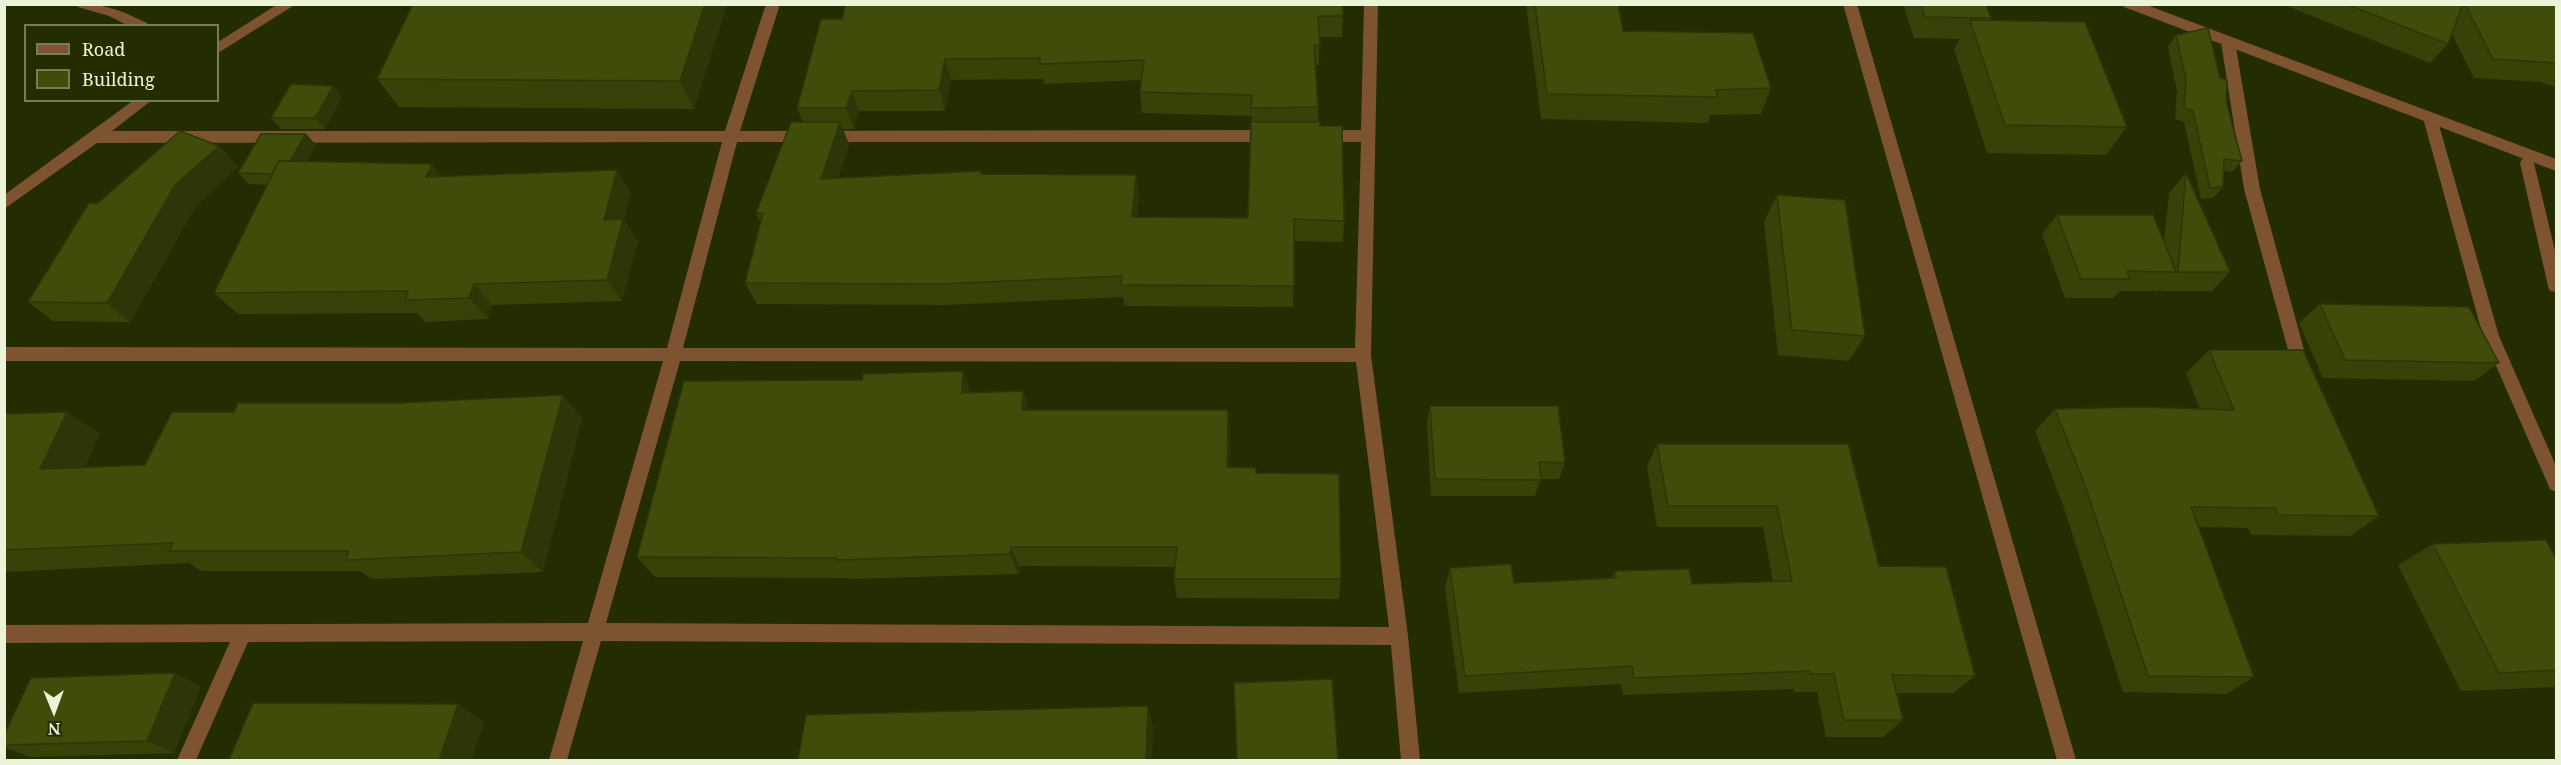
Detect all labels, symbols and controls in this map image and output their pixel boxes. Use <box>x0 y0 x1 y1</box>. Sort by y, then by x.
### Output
legend <box>24 24 219 102</box>
text: Road <box>82 37 125 61</box>
text: Building <box>82 67 155 91</box>
north arrow <box>24 681 84 741</box>
text: N <box>48 718 61 740</box>

